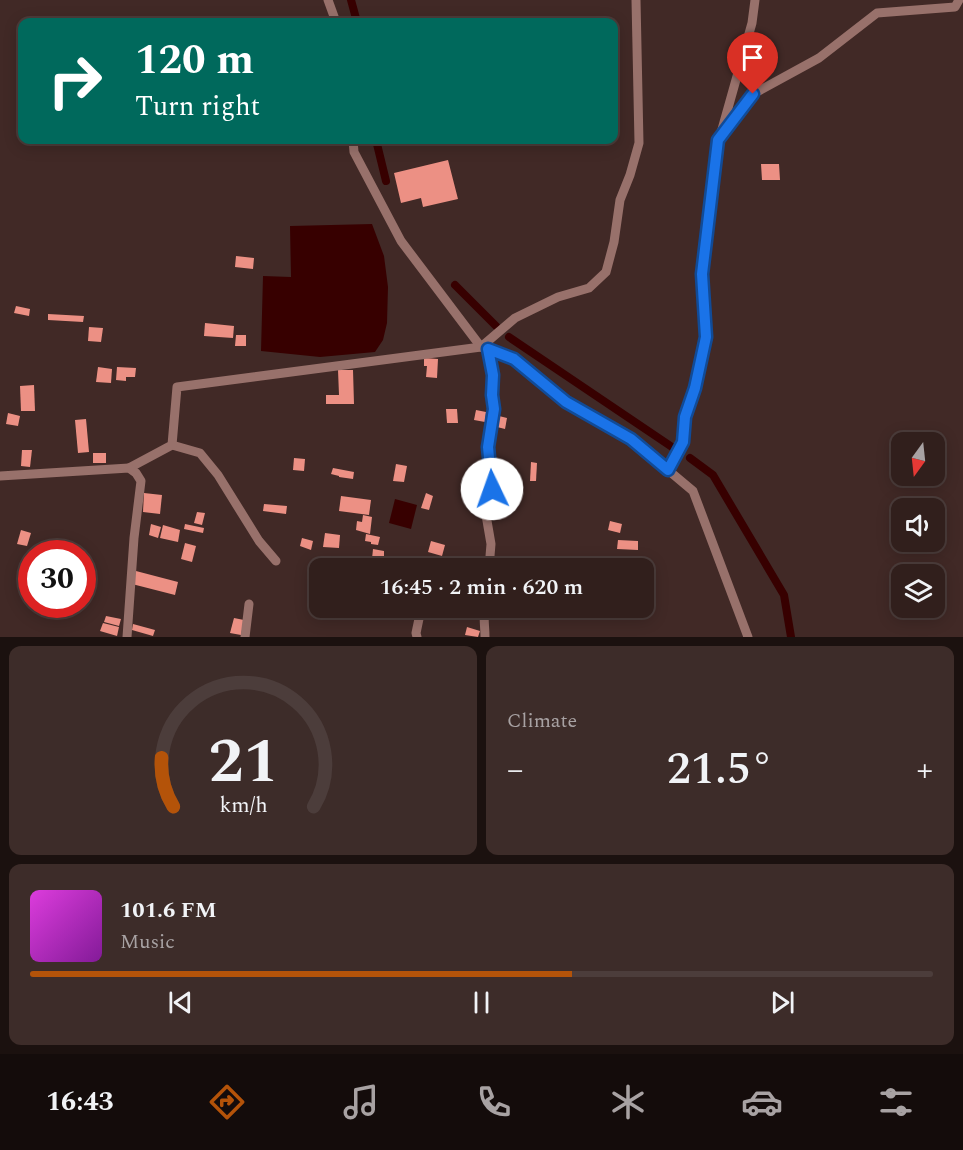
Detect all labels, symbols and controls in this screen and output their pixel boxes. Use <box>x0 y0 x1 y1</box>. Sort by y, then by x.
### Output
text: 120 m <box>135 29 254 92</box>
pin <box>727 32 778 94</box>
icon: arrive <box>736 41 769 74</box>
icon: right <box>36 42 114 120</box>
text: Turn right <box>135 86 260 128</box>
north arrow <box>891 432 945 486</box>
map controls <box>891 432 945 618</box>
position arrow <box>460 457 524 521</box>
button: sound <box>891 498 945 552</box>
speed limit sign: 30 <box>18 540 96 618</box>
button: layers <box>891 564 945 618</box>
text: 16:45 · 2 min · 620 m <box>380 571 583 604</box>
text: Climate <box>507 706 577 736</box>
text: 21 <box>208 715 278 810</box>
text: 21.5° <box>667 735 773 804</box>
text: − <box>507 745 524 795</box>
text: + <box>916 745 933 795</box>
text: km/h <box>219 790 267 823</box>
text: 101.6 FM <box>120 894 217 927</box>
text: Music <box>120 927 175 957</box>
icon: previous <box>164 986 197 1019</box>
icon: pause <box>465 986 498 1019</box>
icon: next <box>766 986 799 1019</box>
text: 16:43 <box>46 1081 114 1123</box>
icon: directions <box>206 1081 248 1123</box>
icon: music <box>340 1081 382 1123</box>
icon: phone <box>473 1081 515 1123</box>
icon: climate <box>607 1081 649 1123</box>
icon: car <box>741 1081 783 1123</box>
icon: filters <box>875 1081 917 1123</box>

